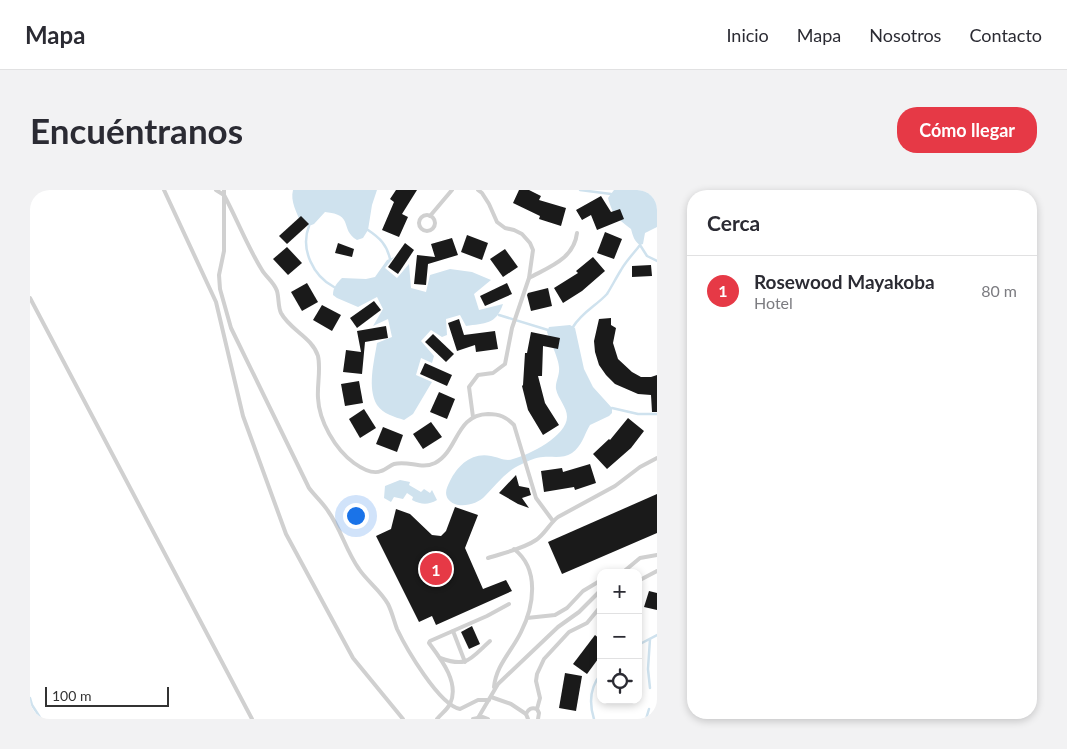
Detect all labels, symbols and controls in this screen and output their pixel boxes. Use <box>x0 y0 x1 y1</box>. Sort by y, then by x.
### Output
text: Mapa <box>25 20 85 49</box>
text: Inicio <box>726 24 769 46</box>
text: Mapa <box>797 24 841 46</box>
text: Nosotros <box>869 24 941 46</box>
text: Contacto <box>969 24 1042 46</box>
button: Cómo llegar <box>897 107 1037 153</box>
text: Encuéntranos <box>30 109 243 151</box>
text: Cerca <box>707 210 760 235</box>
text: Rosewood Mayakoba <box>754 270 935 293</box>
text: 1 <box>718 281 728 300</box>
text: 80 m <box>981 281 1017 300</box>
text: Hotel <box>754 293 793 312</box>
your location <box>343 503 369 529</box>
pin: 1 <box>420 550 452 588</box>
map controls <box>597 569 642 704</box>
button: + <box>597 569 642 614</box>
button: − <box>597 614 642 659</box>
button: locate <box>597 659 642 704</box>
scale bar <box>45 684 169 707</box>
text: 100 m <box>52 687 91 704</box>

